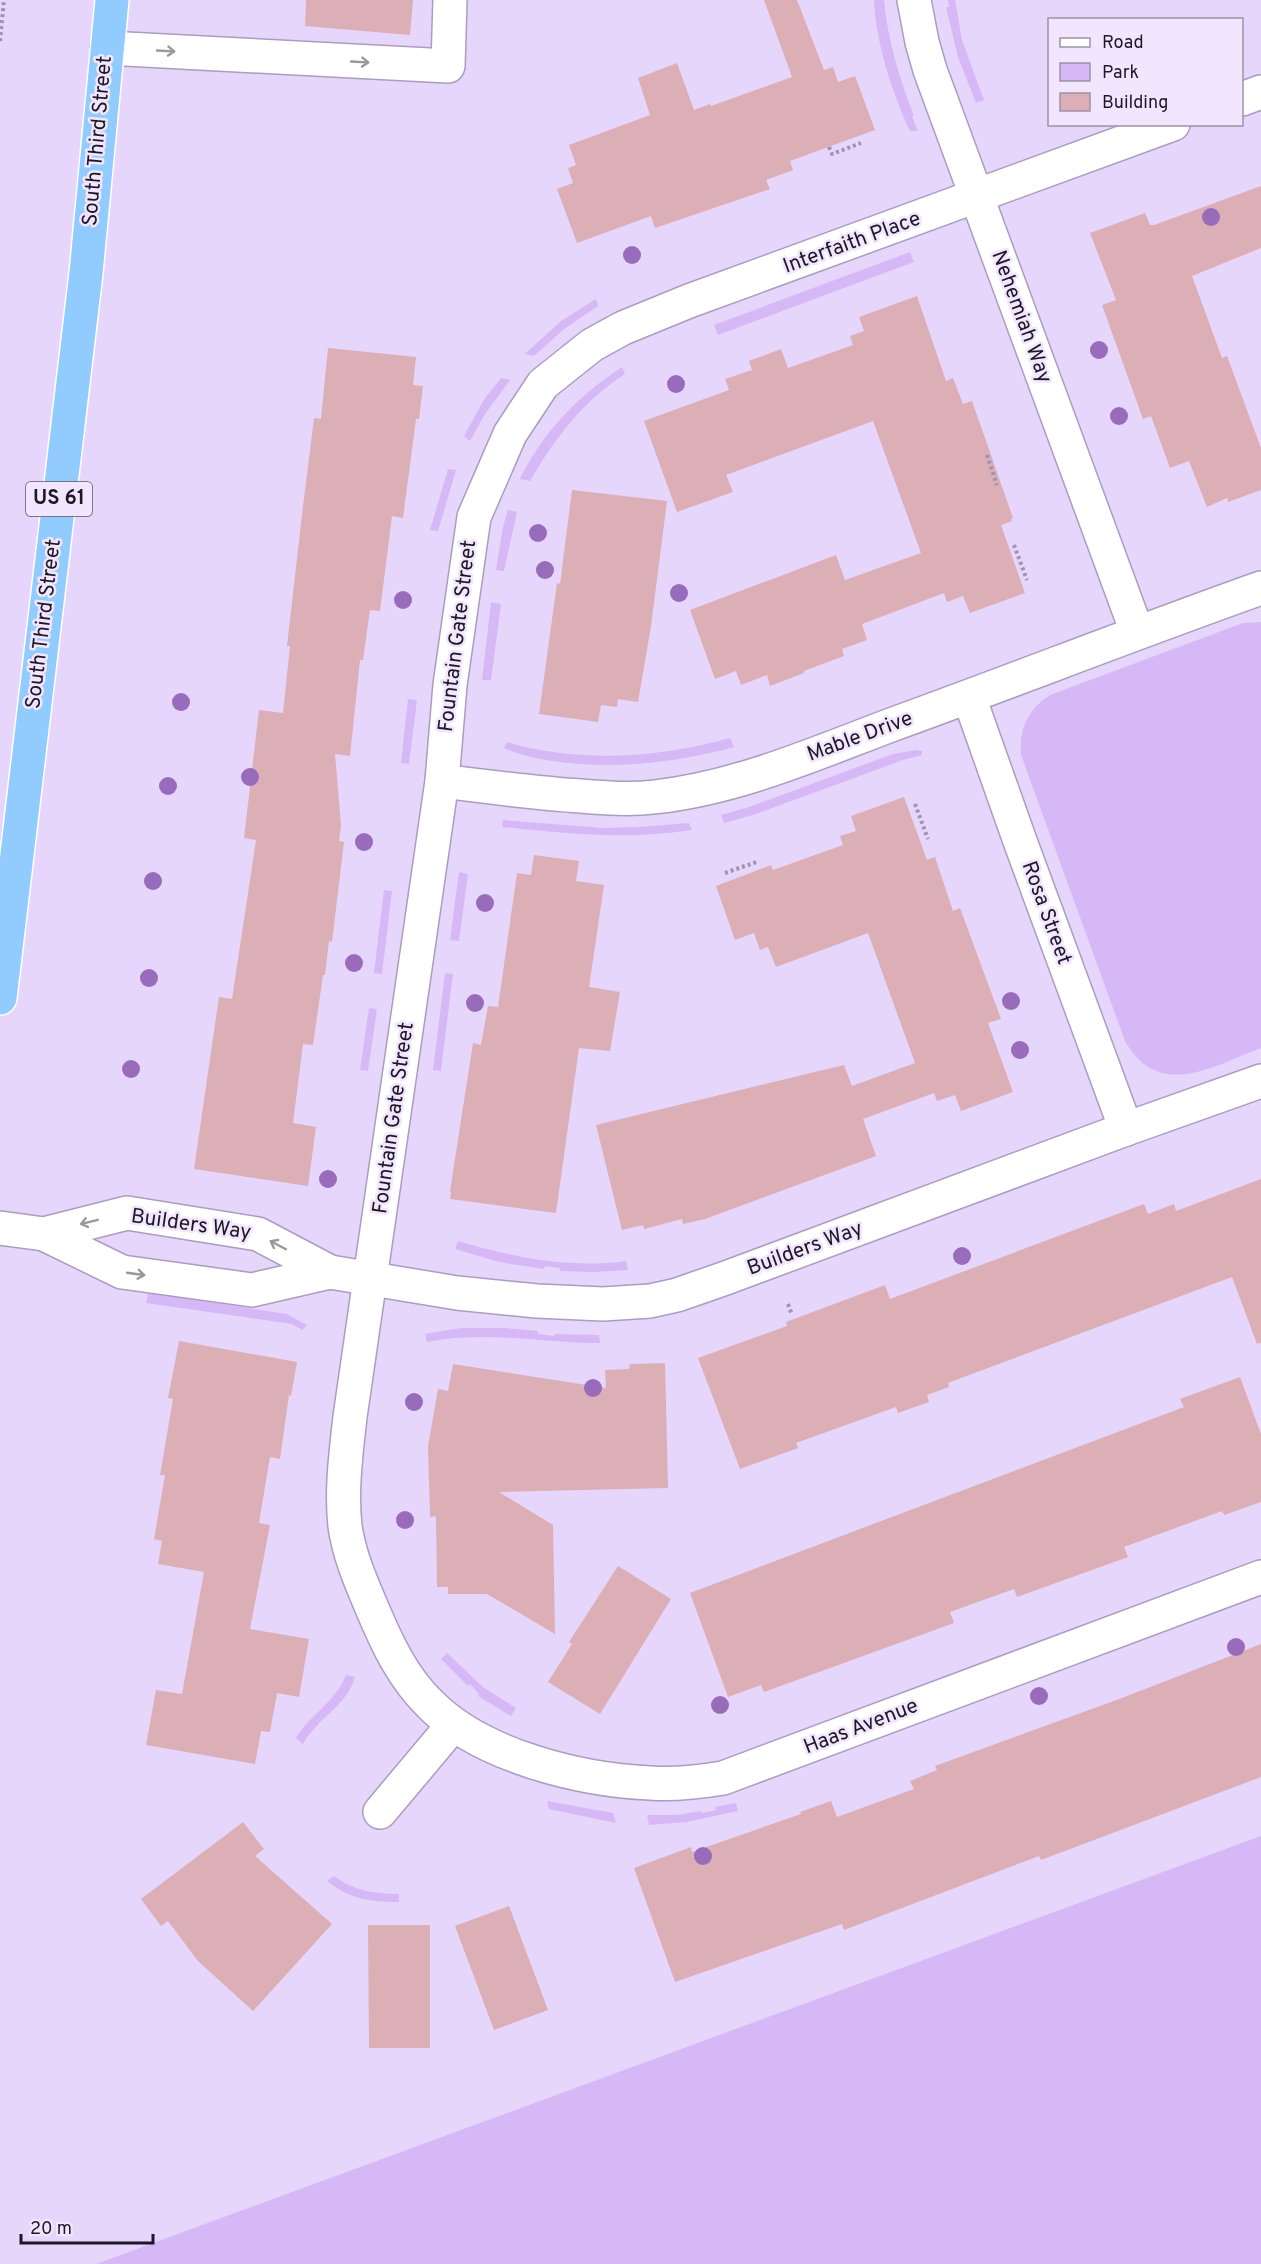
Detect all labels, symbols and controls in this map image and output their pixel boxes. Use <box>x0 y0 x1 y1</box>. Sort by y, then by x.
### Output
legend <box>1048 18 1243 126</box>
text: Road <box>1102 32 1144 55</box>
one-way arrow <box>155 45 175 56</box>
street label: South Third Street <box>77 55 119 227</box>
one-way arrow <box>350 56 370 67</box>
text: Park <box>1102 62 1139 85</box>
text: Building <box>1102 92 1168 115</box>
street label: Interfaith Place <box>779 206 925 280</box>
street label: Nehemiah Way <box>984 247 1058 387</box>
road number: US 61 <box>26 482 92 516</box>
street label: South Third Street <box>20 538 68 710</box>
street label: Fountain Gate Street <box>433 539 483 733</box>
street label: Mable Drive <box>803 705 917 769</box>
street label: Rosa Street <box>1015 857 1077 969</box>
street label: Fountain Gate Street <box>367 1020 421 1216</box>
street label: Builders Way <box>129 1203 253 1247</box>
street label: Builders Way <box>743 1216 867 1282</box>
one-way arrow <box>80 1217 99 1229</box>
one-way arrow <box>270 1239 288 1250</box>
one-way arrow <box>125 1268 145 1279</box>
street label: Haas Avenue <box>800 1693 922 1761</box>
scale bar <box>21 2207 153 2245</box>
text: 20 m <box>30 2218 72 2241</box>

